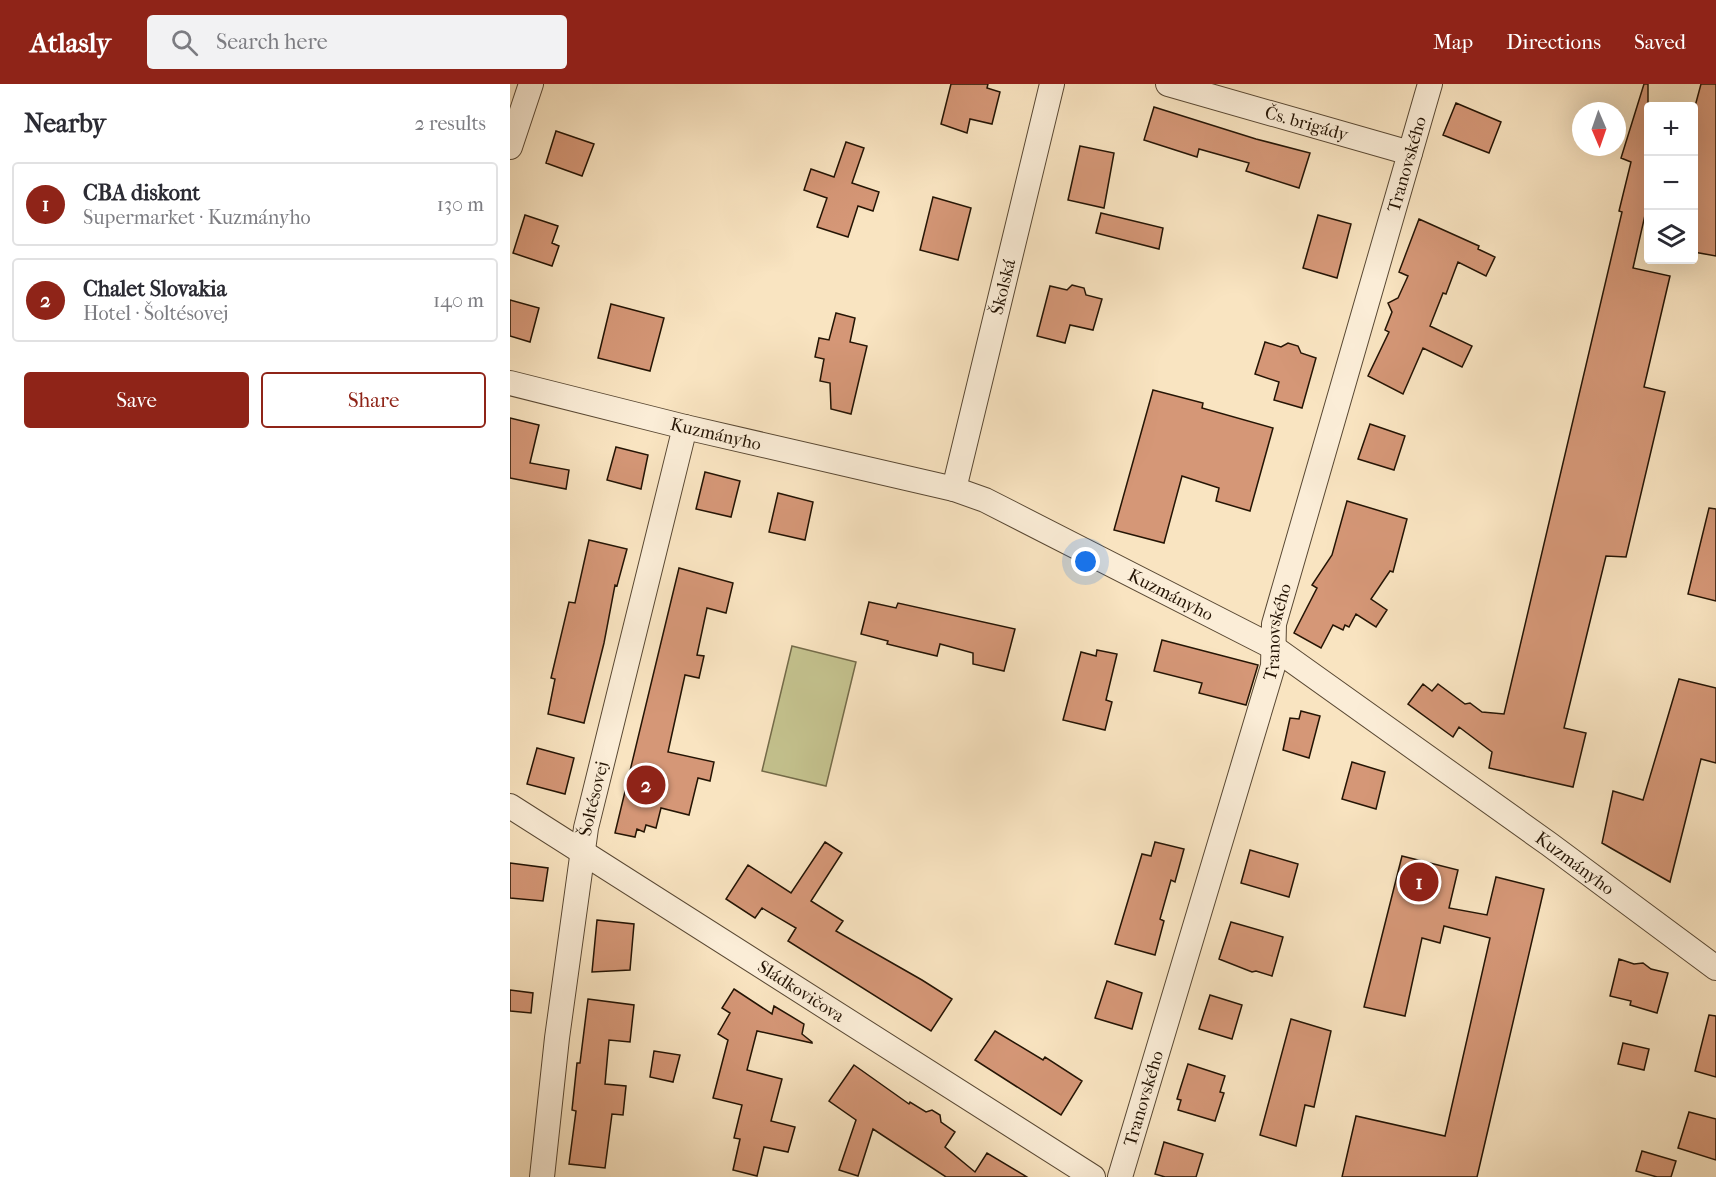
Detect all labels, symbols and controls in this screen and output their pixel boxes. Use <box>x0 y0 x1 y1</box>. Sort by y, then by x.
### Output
search box <box>147 15 567 69</box>
text: Atlasly <box>30 26 111 59</box>
icon: search <box>168 26 201 59</box>
text: Search here <box>216 29 328 55</box>
text: Map <box>1433 30 1473 54</box>
text: Directions <box>1506 30 1601 54</box>
text: Saved <box>1634 30 1686 54</box>
street label: Čs. brigády <box>1262 100 1352 146</box>
north arrow <box>1572 102 1626 156</box>
map controls <box>1644 102 1698 264</box>
button: + <box>1644 102 1698 156</box>
text: Nearby <box>24 108 106 139</box>
text: 2 results <box>415 112 486 135</box>
street label: Tranovského <box>1384 114 1431 215</box>
button: − <box>1644 156 1698 210</box>
text: CBA diskont <box>83 180 200 206</box>
text: 1 <box>42 193 49 216</box>
text: 130 m <box>437 193 484 216</box>
text: Supermarket · Kuzmányho <box>83 206 311 229</box>
button: layers <box>1644 210 1698 264</box>
street label: Školská <box>985 256 1020 317</box>
text: Chalet Slovakia <box>83 276 227 302</box>
text: 2 <box>40 289 51 312</box>
text: 140 m <box>433 289 484 312</box>
text: Hotel · Šoltésovej <box>83 302 228 325</box>
button: Save <box>24 372 249 428</box>
button: Share <box>261 372 486 428</box>
street label: Kuzmányho <box>668 414 763 455</box>
your location <box>1071 547 1100 576</box>
street label: Kuzmányho <box>1125 565 1217 626</box>
street label: Tranovského <box>1259 581 1296 683</box>
street label: Šoltésovej <box>573 759 613 837</box>
pin: 2 <box>626 762 666 808</box>
street label: Kuzmányho <box>1531 828 1618 900</box>
pin: 1 <box>1400 860 1438 904</box>
street label: Sládkovičova <box>754 956 848 1027</box>
street label: Tranovského <box>1120 1048 1168 1149</box>

